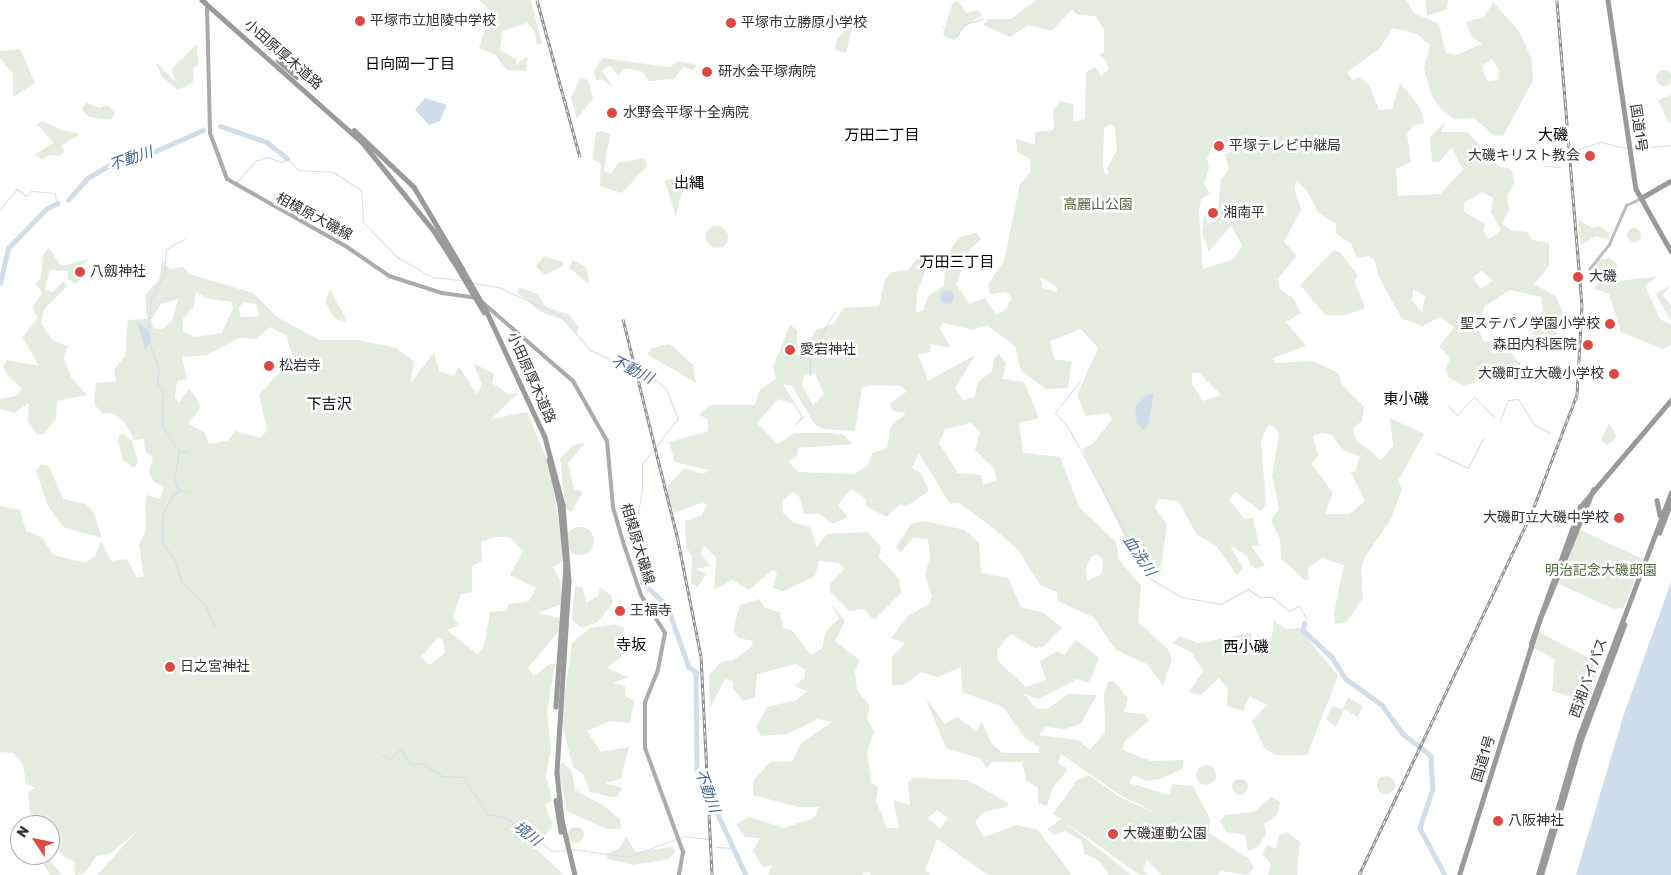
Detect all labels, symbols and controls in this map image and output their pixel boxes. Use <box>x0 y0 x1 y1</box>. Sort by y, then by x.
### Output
place label: 平塚市立旭陵中学校 <box>370 13 496 29</box>
marker: 平塚市立旭陵中学校 <box>354 15 366 27</box>
place label: 平塚市立勝原小学校 <box>741 15 867 31</box>
street label: 小田原厚木道路 <box>241 17 325 93</box>
marker: 平塚市立勝原小学校 <box>725 17 737 29</box>
district label: 日向岡一丁目 <box>365 56 455 74</box>
place label: 研水会平塚病院 <box>718 64 816 80</box>
marker: 研水会平塚病院 <box>700 65 714 79</box>
street label: 国道1号 <box>1626 103 1650 153</box>
place label: 水野会平塚十全病院 <box>623 105 749 121</box>
marker: 水野会平塚十全病院 <box>605 106 619 120</box>
district label: 万田二丁目 <box>845 127 919 145</box>
district label: 大磯 <box>1538 127 1568 145</box>
place label: 平塚テレビ中継局 <box>1229 138 1341 154</box>
marker: 平塚テレビ中継局 <box>1213 140 1225 152</box>
water label: 不動川 <box>107 143 155 175</box>
place label: 大磯キリスト教会 <box>1468 148 1580 164</box>
marker: 大磯キリスト教会 <box>1584 150 1596 162</box>
district label: 出縄 <box>674 175 704 193</box>
street label: 相模原大磯線 <box>273 190 355 244</box>
park label: 高麗山公園 <box>1063 197 1133 213</box>
place label: 湘南平 <box>1223 205 1265 221</box>
marker: 湘南平 <box>1207 207 1219 219</box>
district label: 万田三丁目 <box>920 254 994 272</box>
place label: 八劔神社 <box>90 264 146 280</box>
marker: 八劔神社 <box>74 266 86 278</box>
place label: 大磯 <box>1589 269 1617 285</box>
marker: 大磯 <box>1571 270 1585 284</box>
place label: 聖ステパノ学園小学校 <box>1460 316 1600 332</box>
marker: 聖ステパノ学園小学校 <box>1604 318 1616 330</box>
street label: 小田原厚木道路 <box>503 330 559 426</box>
place label: 森田内科医院 <box>1493 337 1577 353</box>
marker: 森田内科医院 <box>1581 338 1595 352</box>
place label: 愛宕神社 <box>800 342 856 358</box>
marker: 愛宕神社 <box>784 344 796 356</box>
water label: 不動川 <box>608 352 656 388</box>
place label: 松岩寺 <box>279 358 321 374</box>
marker: 松岩寺 <box>263 360 275 372</box>
place label: 大磯町立大磯小学校 <box>1478 366 1604 382</box>
marker: 大磯町立大磯小学校 <box>1608 368 1620 380</box>
district label: 東小磯 <box>1384 391 1428 409</box>
district label: 下吉沢 <box>307 396 351 414</box>
street label: 相模原大磯線 <box>617 501 657 587</box>
place label: 大磯町立大磯中学校 <box>1483 510 1609 526</box>
marker: 大磯町立大磯中学校 <box>1613 512 1625 524</box>
water label: 血洗川 <box>1119 532 1159 580</box>
park label: 明治記念大磯邸園 <box>1545 563 1657 579</box>
place label: 王福寺 <box>630 603 672 619</box>
marker: 王福寺 <box>614 605 626 617</box>
street label: 西湘バイパス <box>1567 636 1611 720</box>
district label: 寺坂 <box>616 637 646 655</box>
district label: 西小磯 <box>1224 639 1268 657</box>
place label: 日之宮神社 <box>180 659 250 675</box>
marker: 日之宮神社 <box>164 661 176 673</box>
street label: 国道1号 <box>1469 734 1499 784</box>
water label: 不動川 <box>691 767 723 815</box>
place label: 八阪神社 <box>1508 813 1564 829</box>
north arrow <box>10 815 60 865</box>
marker: 八阪神社 <box>1492 815 1504 827</box>
water label: 境川 <box>510 818 544 850</box>
text: N <box>13 823 33 841</box>
place label: 大磯運動公園 <box>1123 826 1207 842</box>
marker: 大磯運動公園 <box>1107 828 1119 840</box>

